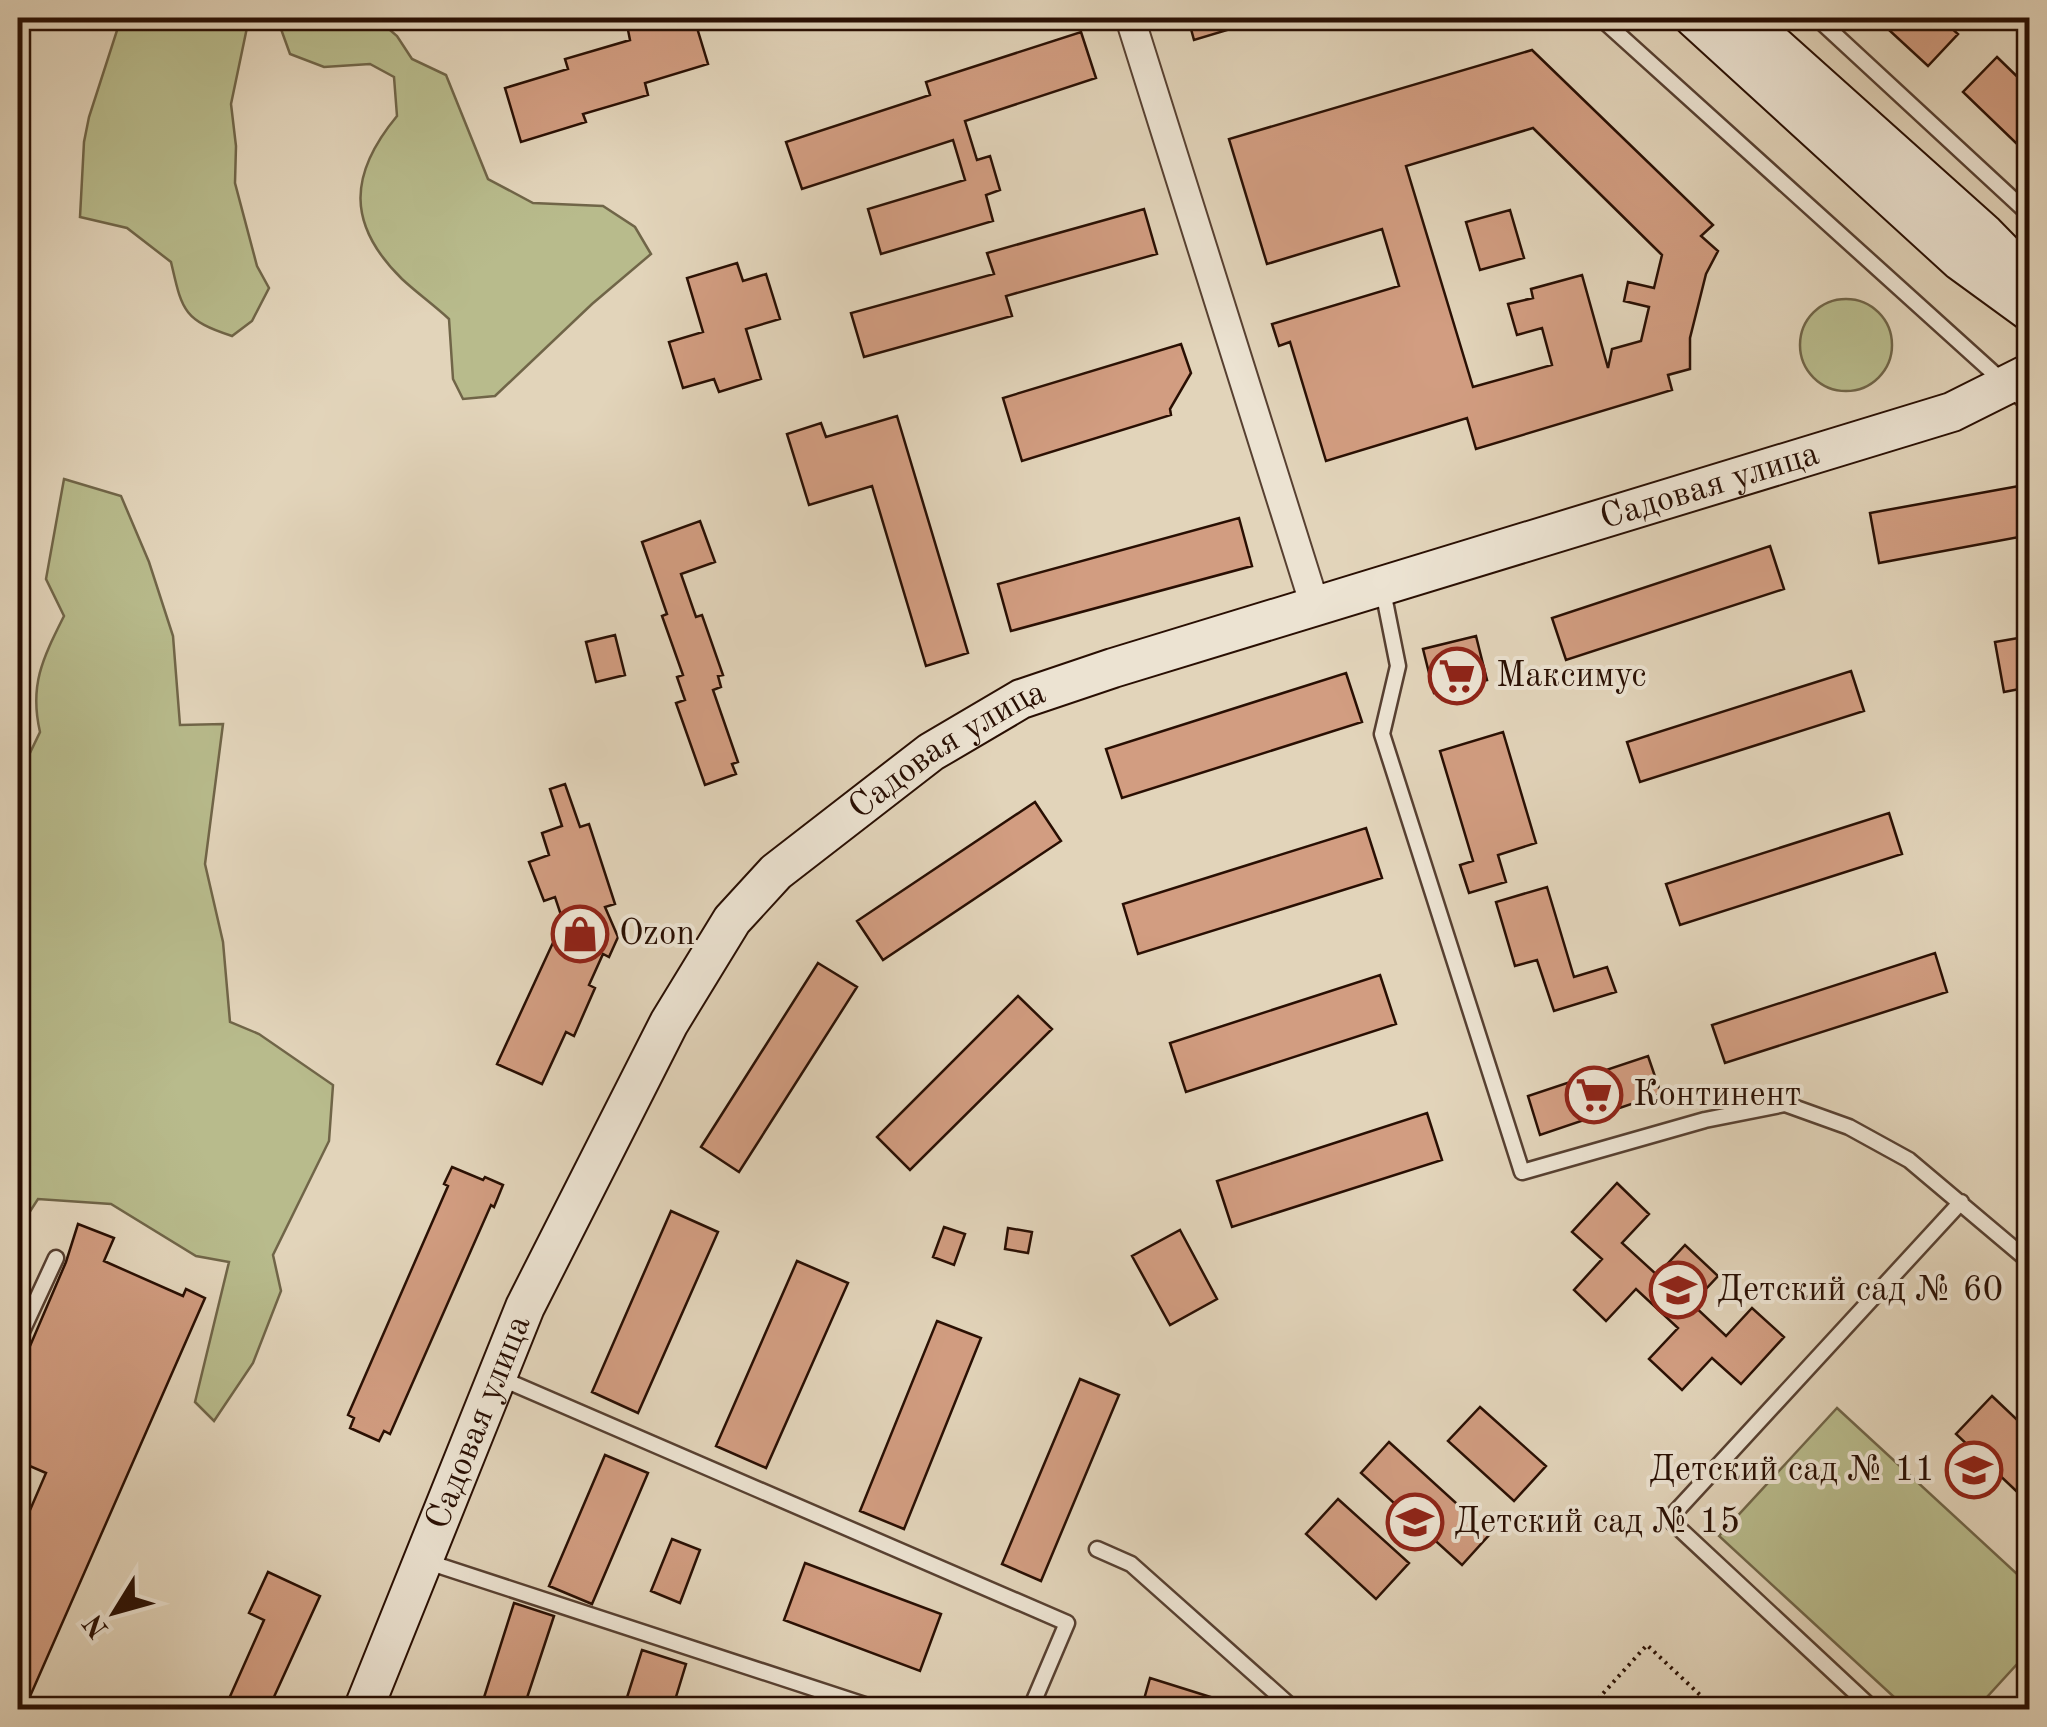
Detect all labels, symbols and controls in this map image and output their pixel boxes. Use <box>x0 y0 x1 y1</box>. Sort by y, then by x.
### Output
street label: Садовая улица <box>1596 436 1823 536</box>
supermarket icon: Максимус <box>1427 646 1487 706</box>
place label: Максимус <box>1496 659 1647 694</box>
street label: Садовая улица <box>843 675 1050 826</box>
shop icon: Ozon <box>550 904 610 964</box>
place label: Ozon <box>619 917 695 952</box>
supermarket icon: Континент <box>1564 1065 1624 1125</box>
place label: Континент <box>1633 1078 1801 1113</box>
school or university icon: Детский сад № 60 <box>1648 1260 1708 1320</box>
place label: Детский сад № 60 <box>1717 1273 2003 1308</box>
street label: Садовая улица <box>420 1311 537 1534</box>
school or university icon: Детский сад № 11 <box>1944 1440 2004 1500</box>
place label: Детский сад № 11 <box>1649 1453 1935 1488</box>
school or university icon: Детский сад № 15 <box>1385 1492 1445 1552</box>
place label: Детский сад № 15 <box>1454 1505 1740 1540</box>
north arrow <box>65 1562 165 1662</box>
text: N <box>79 1608 115 1642</box>

